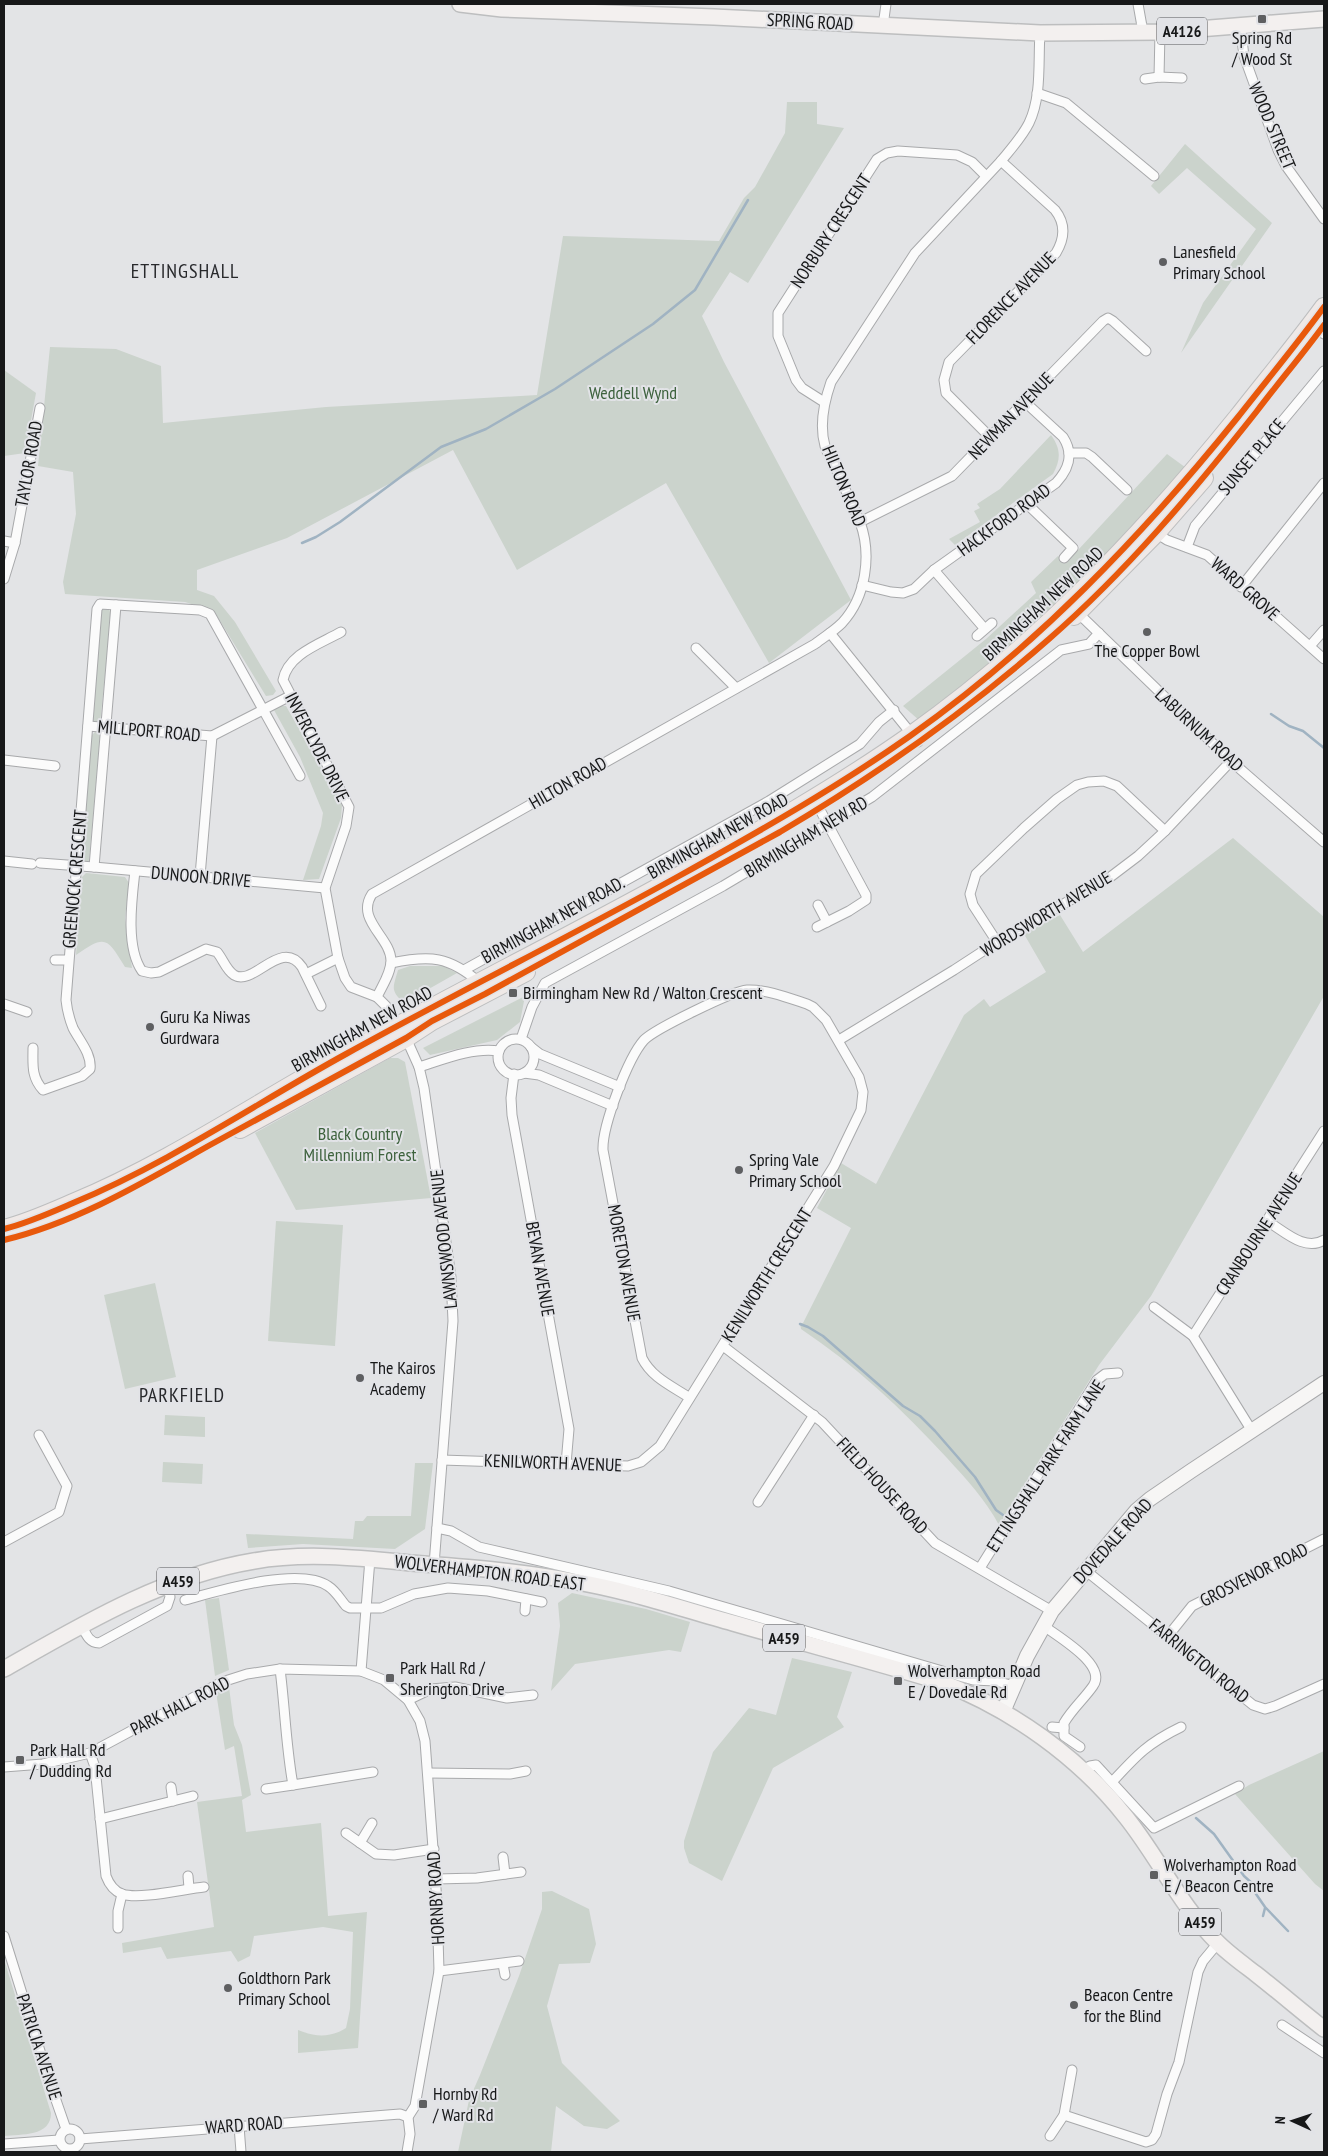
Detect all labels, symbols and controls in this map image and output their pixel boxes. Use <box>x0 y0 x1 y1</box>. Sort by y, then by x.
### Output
street label: SPRING ROAD <box>766 8 854 35</box>
marker: Spring Rd / Wood St <box>1256 13 1268 25</box>
road number: A4126 <box>1157 18 1207 44</box>
place label: Spring Rd / Wood St <box>1231 26 1292 70</box>
street label: WOOD STREET <box>1244 79 1301 173</box>
street label: NORBURY CRESCENT <box>785 169 876 292</box>
place label: Lanesfield Primary School <box>1173 240 1266 284</box>
street label: FLORENCE AVENUE <box>961 247 1061 349</box>
marker: Lanesfield Primary School <box>1157 256 1169 268</box>
district label: ETTINGSHALL <box>131 258 239 284</box>
street label: NEWMAN AVENUE <box>963 367 1058 464</box>
park label: Weddell Wynd <box>589 381 677 404</box>
street label: SUNSET PLACE <box>1213 414 1290 500</box>
street label: TAYLOR ROAD <box>10 419 47 509</box>
street label: HILTON ROAD <box>817 442 872 530</box>
street label: HACKFORD ROAD <box>953 478 1055 561</box>
street label: BIRMINGHAM NEW ROAD <box>977 542 1108 666</box>
street label: WARD GROVE <box>1206 552 1284 625</box>
marker: The Copper Bowl <box>1141 626 1153 638</box>
place label: The Copper Bowl <box>1094 639 1201 662</box>
street label: LABURNUM ROAD <box>1150 683 1248 776</box>
street label: INVERCLYDE DRIVE <box>280 688 355 805</box>
street label: MILLPORT ROAD <box>97 715 201 746</box>
street label: HILTON ROAD <box>525 751 611 814</box>
street label: BIRMINGHAM NEW ROAD <box>643 787 792 884</box>
street label: BIRMINGHAM NEW RD <box>740 791 872 882</box>
street label: GREENOCK CRESCENT <box>57 809 92 949</box>
street label: DUNOON DRIVE <box>150 861 252 892</box>
street label: WORDSWORTH AVENUE <box>976 865 1115 962</box>
street label: BIRMINGHAM NEW ROAD. <box>477 871 628 968</box>
street label: BIRMINGHAM NEW ROAD <box>287 980 436 1077</box>
place label: Birmingham New Rd / Walton Crescent <box>523 981 763 1004</box>
marker: Birmingham New Rd / Walton Crescent <box>507 987 519 999</box>
place label: Guru Ka Niwas Gurdwara <box>160 1005 250 1049</box>
marker: Guru Ka Niwas Gurdwara <box>144 1021 156 1033</box>
park label: Black Country Millennium Forest <box>304 1122 416 1166</box>
place label: Spring Vale Primary School <box>749 1148 842 1192</box>
marker: Spring Vale Primary School <box>733 1164 745 1176</box>
street label: LAWNSWOOD AVENUE <box>425 1168 462 1310</box>
street label: CRANBOURNE AVENUE <box>1210 1168 1307 1300</box>
street label: MORETON AVENUE <box>603 1202 646 1323</box>
street label: KENILWORTH CRESCENT <box>716 1203 817 1346</box>
street label: BEVAN AVENUE <box>521 1220 560 1318</box>
place label: The Kairos Academy <box>370 1356 436 1400</box>
marker: The Kairos Academy <box>354 1372 366 1384</box>
street label: ETTINGSHALL PARK FARM LANE <box>981 1375 1110 1556</box>
district label: PARKFIELD <box>139 1382 225 1408</box>
street label: FIELD HOUSE ROAD <box>832 1433 933 1539</box>
street label: KENILWORTH AVENUE <box>484 1449 622 1476</box>
street label: DOVEDALE ROAD <box>1068 1493 1157 1588</box>
street label: GROSVENOR ROAD <box>1196 1537 1312 1612</box>
street label: WOLVERHAMPTON ROAD EAST <box>393 1549 587 1596</box>
road number: A459 <box>157 1568 199 1594</box>
street label: FARRINGTON ROAD <box>1145 1613 1254 1708</box>
road number: A459 <box>763 1625 805 1652</box>
place label: Park Hall Rd / Sherington Drive <box>400 1656 505 1700</box>
place label: Wolverhampton Road E / Dovedale Rd <box>908 1659 1040 1703</box>
street label: PARK HALL ROAD <box>126 1671 233 1740</box>
marker: Park Hall Rd / Sherington Drive <box>384 1672 396 1684</box>
marker: Wolverhampton Road E / Dovedale Rd <box>892 1675 904 1687</box>
place label: Park Hall Rd / Dudding Rd <box>29 1738 112 1782</box>
marker: Park Hall Rd / Dudding Rd <box>14 1754 26 1766</box>
street label: HORNBY ROAD <box>422 1851 449 1945</box>
place label: Wolverhampton Road E / Beacon Centre <box>1164 1853 1296 1897</box>
marker: Wolverhampton Road E / Beacon Centre <box>1148 1869 1160 1881</box>
road number: A459 <box>1179 1908 1221 1935</box>
place label: Goldthorn Park Primary School <box>238 1966 331 2010</box>
marker: Goldthorn Park Primary School <box>222 1982 234 1994</box>
place label: Beacon Centre for the Blind <box>1084 1983 1173 2027</box>
street label: PATRICIA AVENUE <box>12 1991 67 2103</box>
marker: Beacon Centre for the Blind <box>1068 1999 1080 2011</box>
place label: Hornby Rd / Ward Rd <box>432 2082 497 2126</box>
north arrow <box>1268 2096 1318 2146</box>
marker: Hornby Rd / Ward Rd <box>417 2098 429 2110</box>
street label: WARD ROAD <box>204 2110 284 2139</box>
text: N <box>1271 2116 1289 2125</box>

